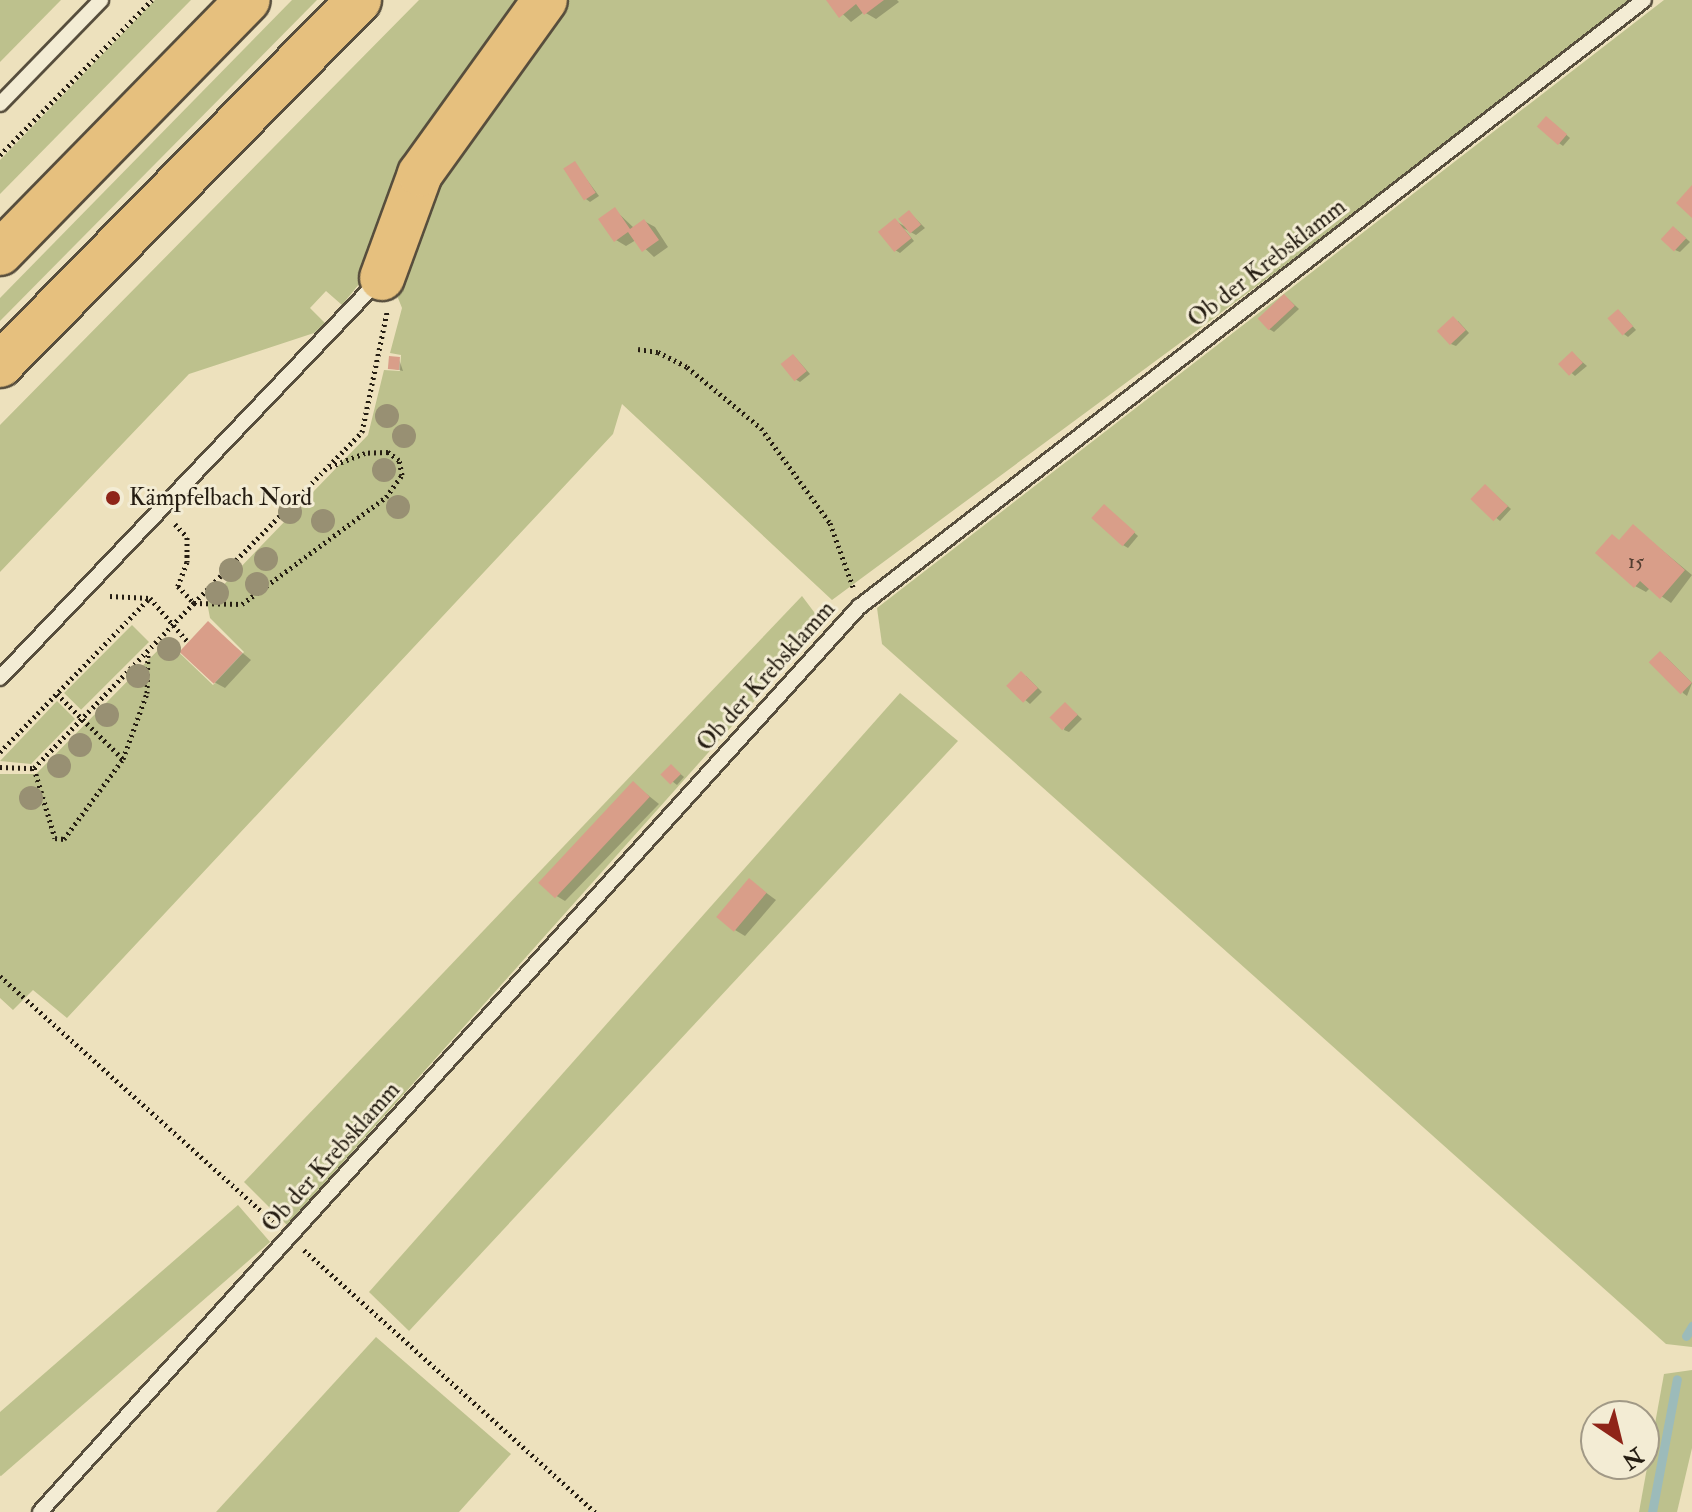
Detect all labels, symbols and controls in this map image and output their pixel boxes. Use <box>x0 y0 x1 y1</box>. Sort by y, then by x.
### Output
street label: Ob der Krebsklamm <box>1182 192 1352 334</box>
place label: Kämpfelbach Nord <box>129 484 312 512</box>
marker: Kämpfelbach Nord <box>104 489 122 507</box>
house number: 15 <box>1628 549 1644 573</box>
street label: Ob der Krebsklamm <box>691 595 841 757</box>
street label: Ob der Krebsklamm <box>256 1076 406 1238</box>
north arrow <box>1580 1400 1660 1480</box>
text: N <box>1617 1441 1649 1475</box>

